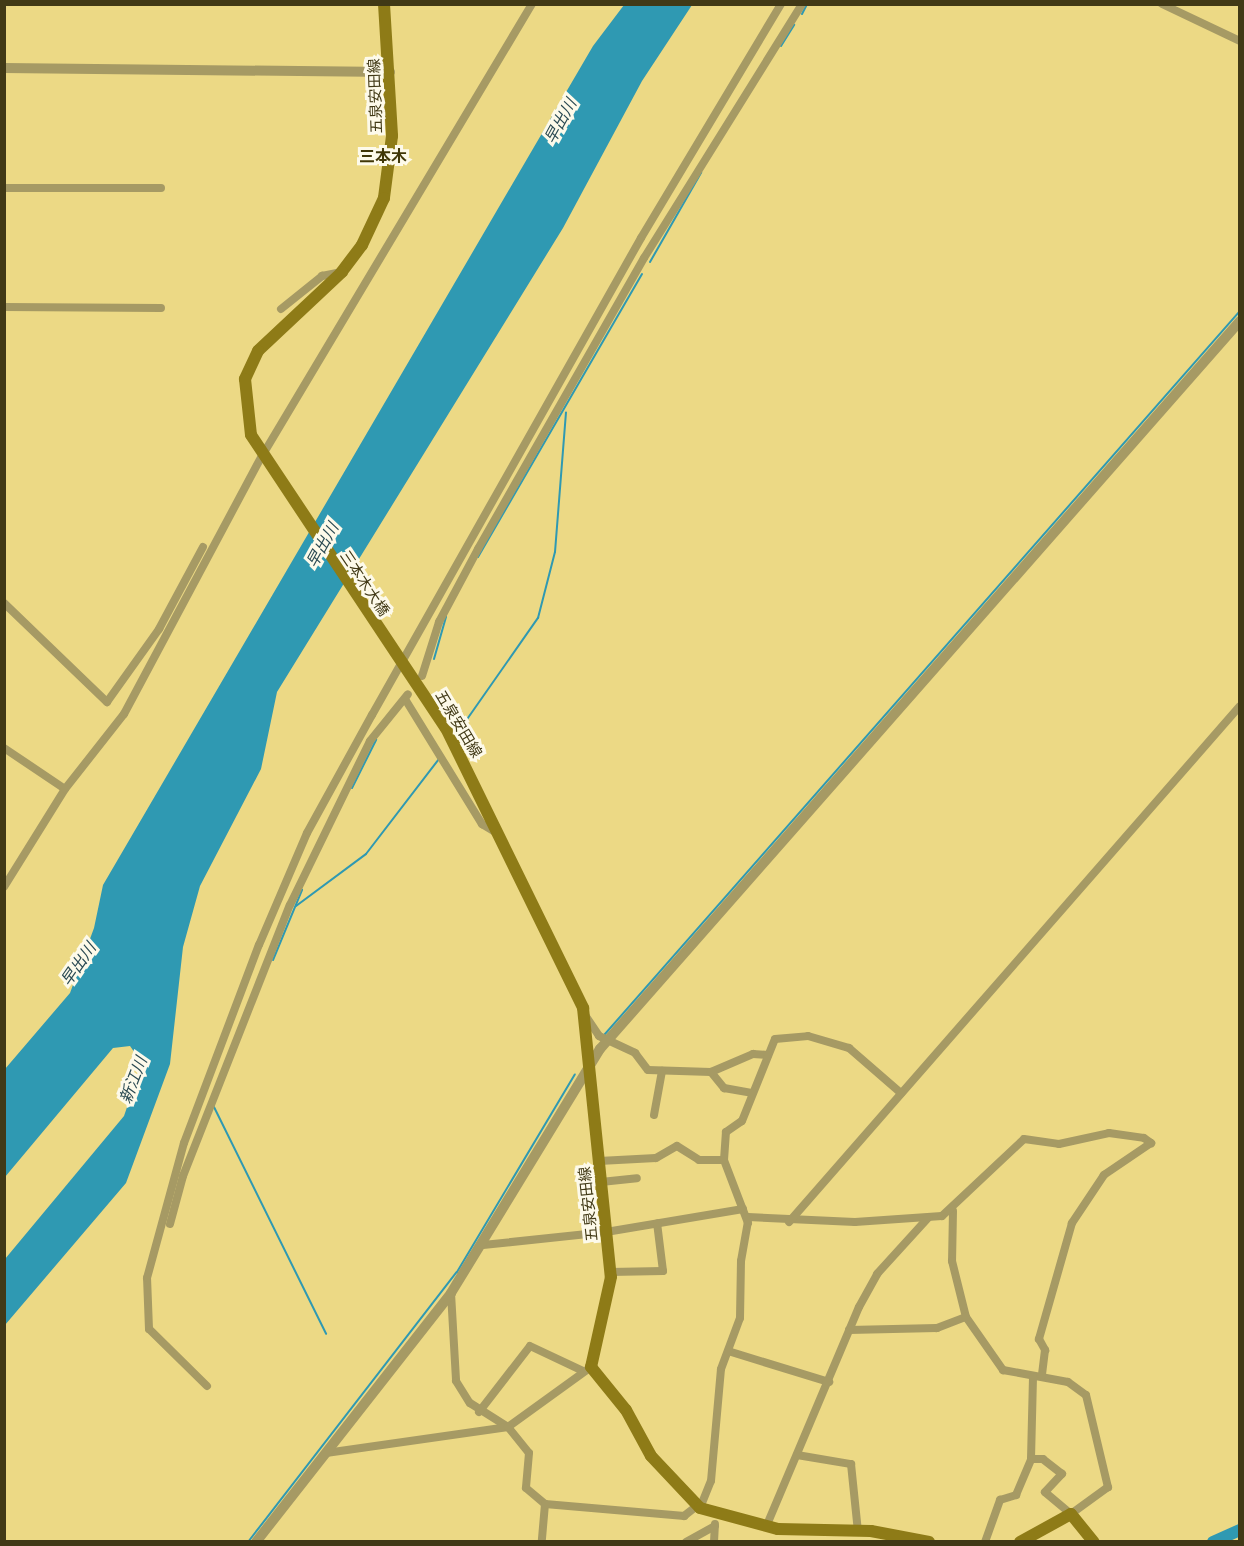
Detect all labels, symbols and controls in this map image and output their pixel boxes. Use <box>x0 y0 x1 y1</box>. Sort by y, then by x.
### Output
street label: 五泉安田線 <box>365 58 385 134</box>
water label: 早出川 <box>540 95 580 147</box>
district label: 三本木 <box>359 146 407 166</box>
water label: 早出川 <box>302 519 342 571</box>
street label: 三本木大橋 <box>337 547 393 619</box>
street label: 五泉安田線 <box>432 687 486 761</box>
water label: 早出川 <box>56 939 100 989</box>
water label: 新江川 <box>115 1054 151 1106</box>
street label: 五泉安田線 <box>575 1166 601 1242</box>

